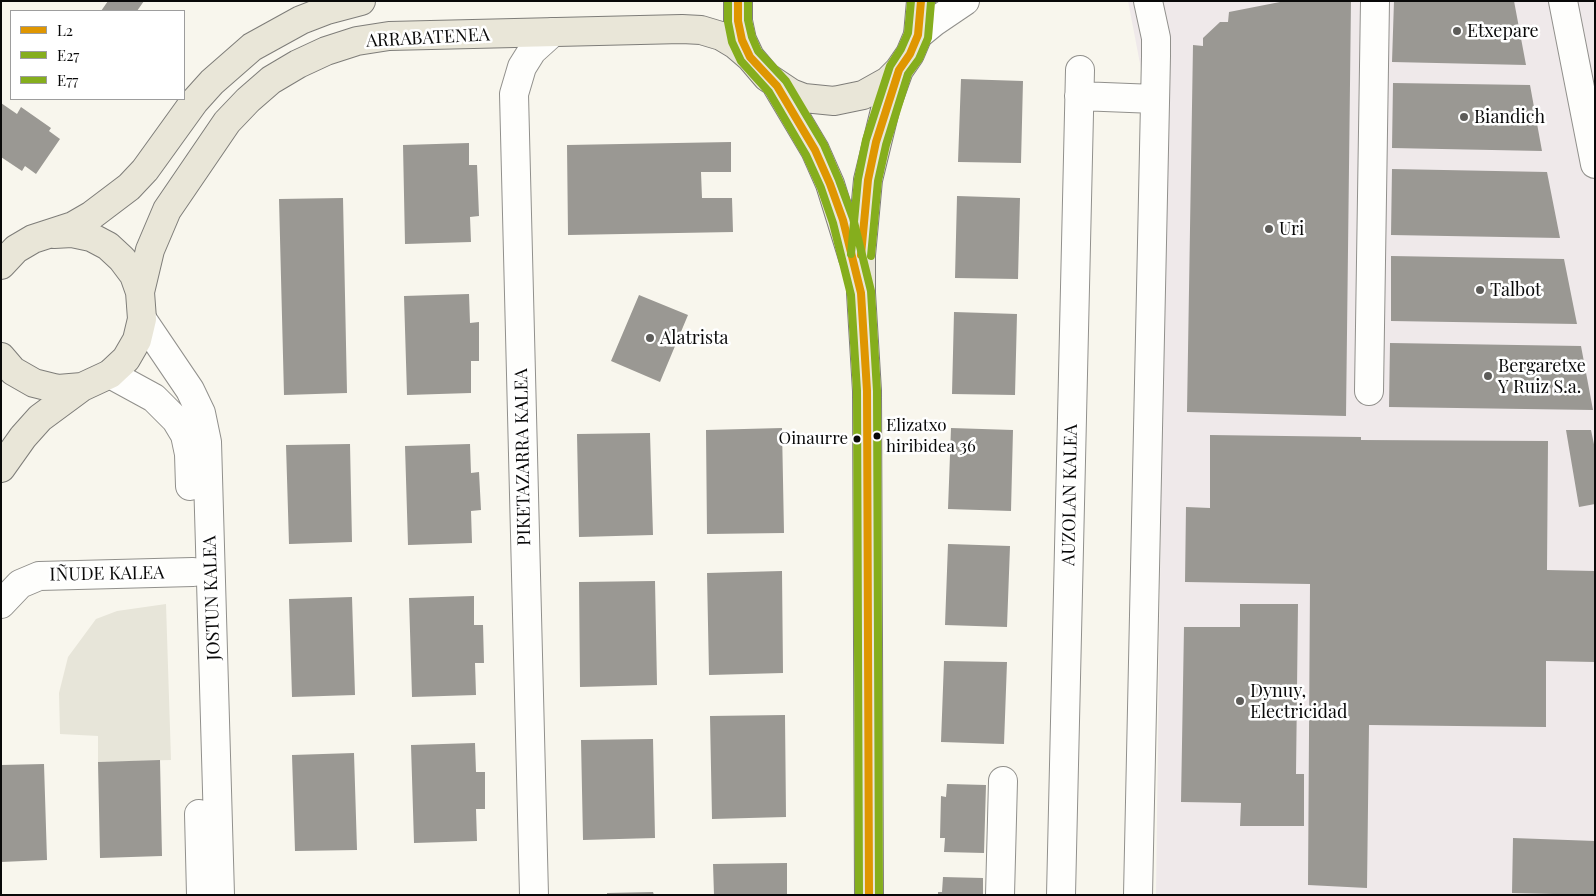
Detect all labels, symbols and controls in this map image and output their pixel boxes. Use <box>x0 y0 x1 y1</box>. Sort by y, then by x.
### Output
legend <box>10 10 185 100</box>
text: L2 <box>57 20 73 40</box>
place label: Etxepare <box>1467 20 1539 42</box>
street label: ARRABATENEA <box>366 24 490 52</box>
marker: Etxepare <box>1451 25 1463 37</box>
text: E27 <box>57 45 79 65</box>
text: E77 <box>57 70 78 90</box>
place label: Biandich <box>1474 106 1545 128</box>
marker: Biandich <box>1458 111 1470 123</box>
place label: Uri <box>1279 218 1304 240</box>
marker: Uri <box>1263 223 1275 235</box>
place label: Talbot <box>1490 279 1541 301</box>
marker: Talbot <box>1474 284 1486 296</box>
place label: Alatrista <box>660 327 728 349</box>
marker: Alatrista <box>644 332 656 344</box>
place label: Bergaretxe Y Ruiz S.a. <box>1498 355 1586 398</box>
street label: PIKETAZARRA KALEA <box>511 368 535 546</box>
marker: Bergaretxe Y Ruiz S.a. <box>1482 370 1494 382</box>
place label: Elizatxo hiribidea 36 <box>886 416 976 456</box>
street label: AUZOLAN KALEA <box>1058 424 1082 566</box>
place label: Oinaurre <box>779 429 848 449</box>
marker: Elizatxo hiribidea 36 <box>872 431 882 441</box>
marker: Oinaurre <box>852 434 862 444</box>
street label: JOSTUN KALEA <box>199 535 225 661</box>
street label: IÑUDE KALEA <box>49 562 165 586</box>
place label: Dynuy, Electricidad <box>1250 680 1347 722</box>
marker: Dynuy, Electricidad <box>1234 695 1246 707</box>

